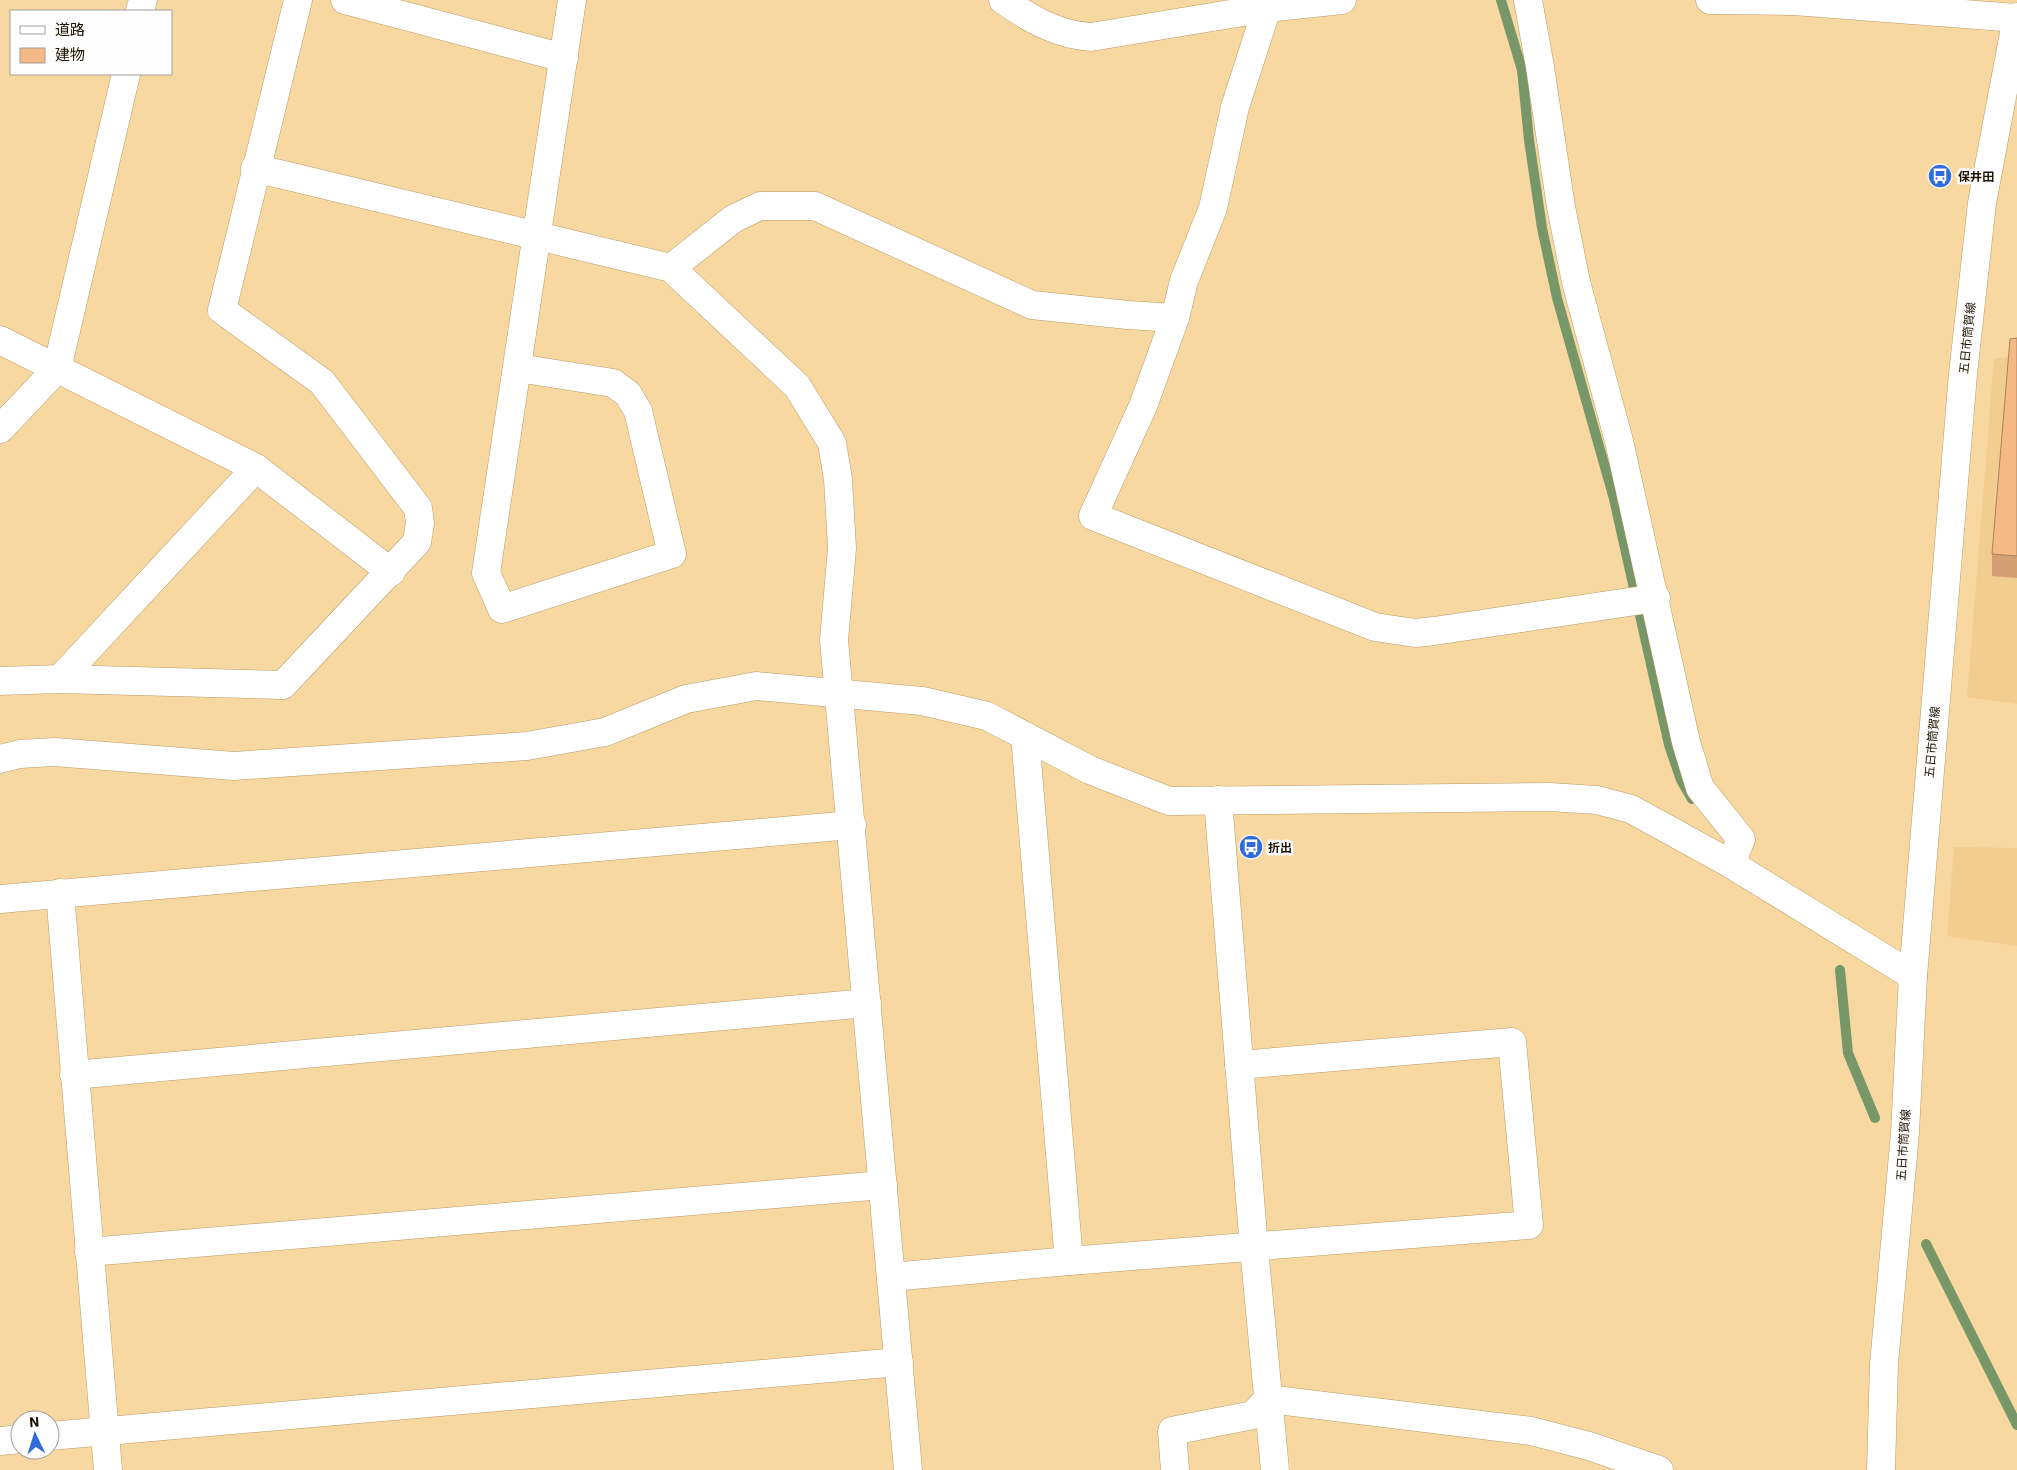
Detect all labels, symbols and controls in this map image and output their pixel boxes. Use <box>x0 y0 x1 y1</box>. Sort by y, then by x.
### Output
legend <box>10 10 172 75</box>
text: 道路 <box>55 20 85 39</box>
text: 建物 <box>55 45 85 64</box>
bus stop icon: 保井田 <box>1927 163 1953 189</box>
place label: 保井田 <box>1958 169 1994 184</box>
street label: 五日市筒賀線 <box>1956 301 1978 375</box>
street label: 五日市筒賀線 <box>1921 705 1943 779</box>
bus stop icon: 折出 <box>1238 834 1264 860</box>
place label: 折出 <box>1268 840 1292 855</box>
street label: 五日市筒賀線 <box>1893 1109 1913 1181</box>
north arrow <box>10 1410 60 1460</box>
text: N <box>28 1413 40 1431</box>

